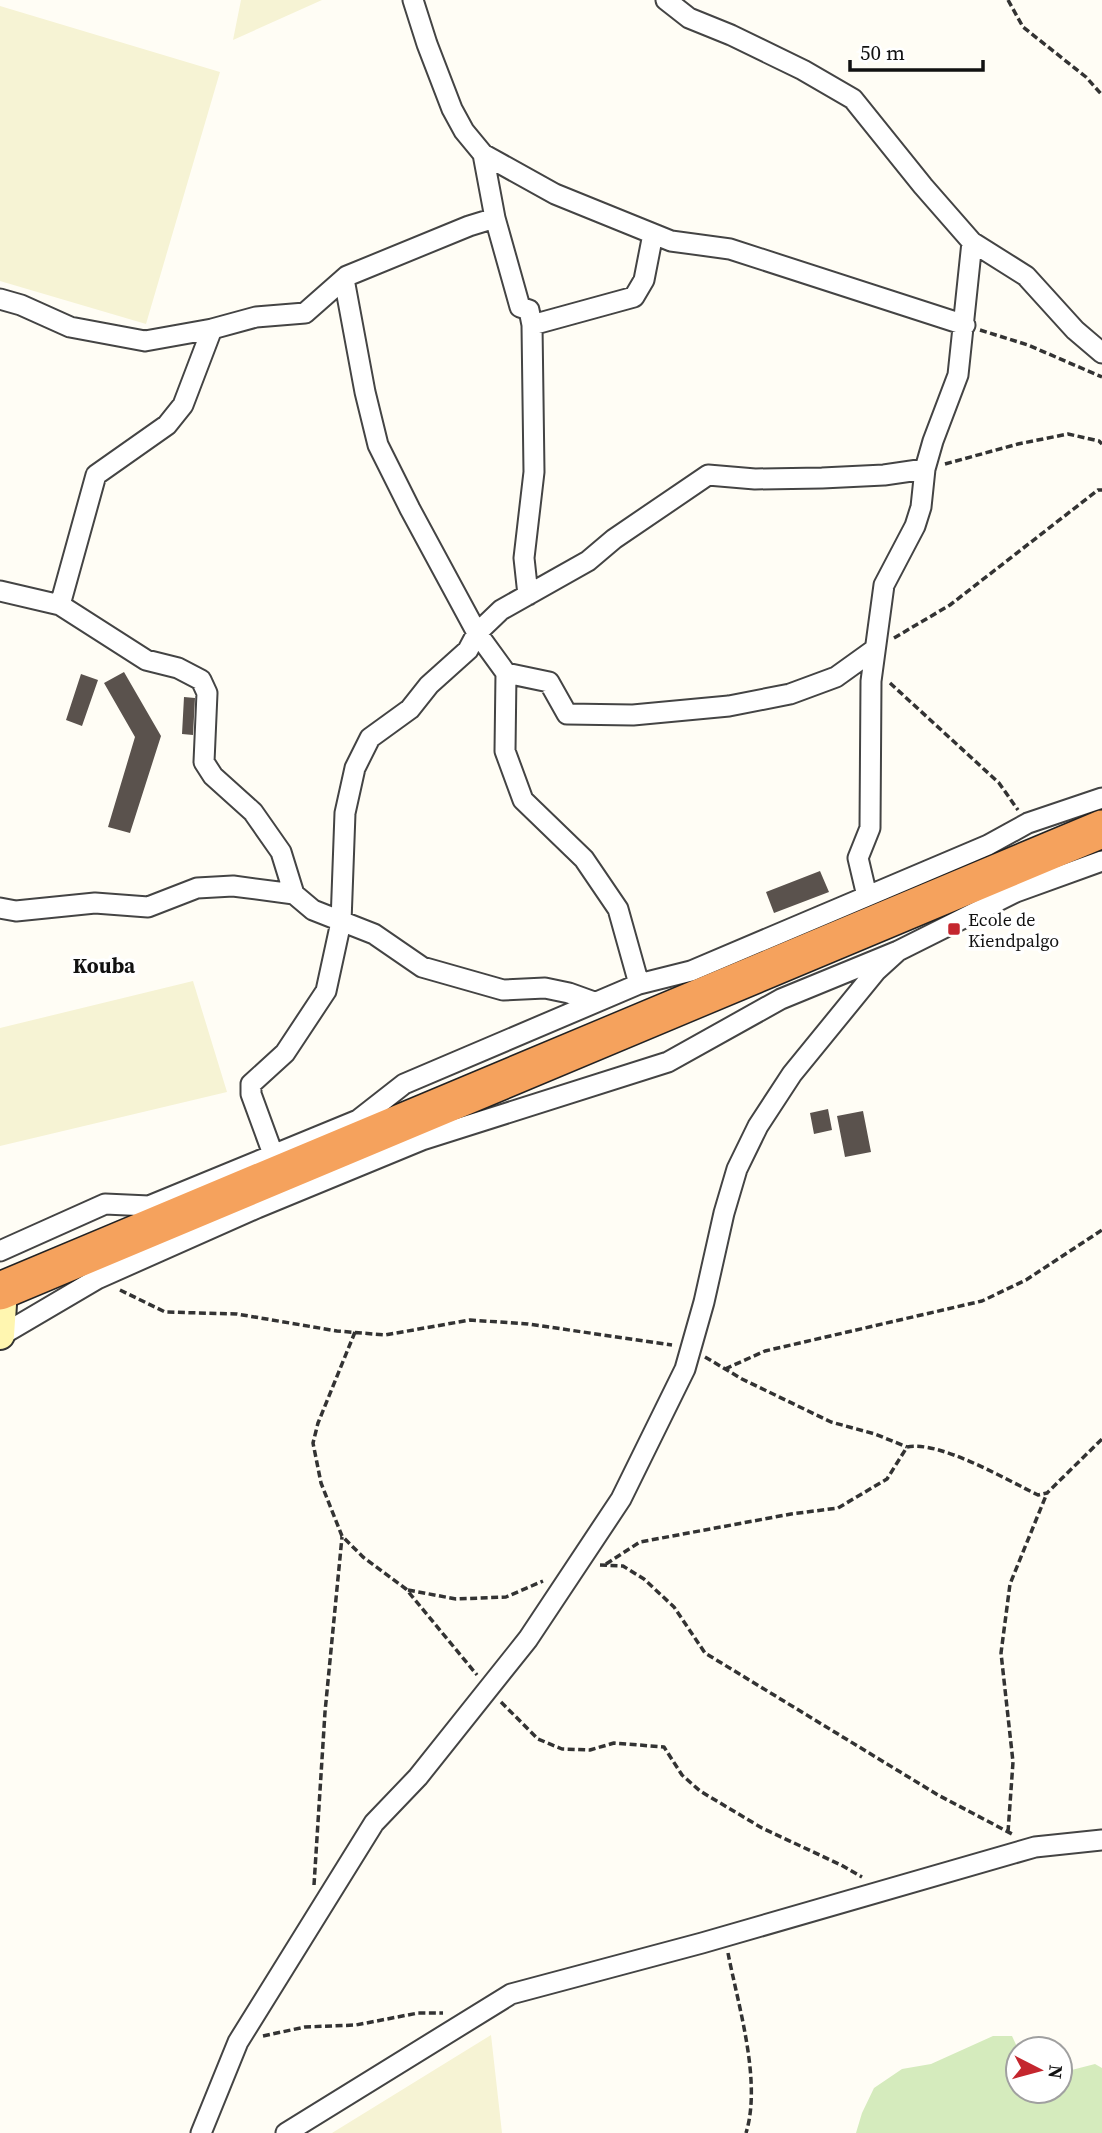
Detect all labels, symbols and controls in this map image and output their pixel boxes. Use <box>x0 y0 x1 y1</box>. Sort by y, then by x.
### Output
scale bar <box>850 28 983 72</box>
text: 50 m <box>860 38 905 67</box>
place label: Ecole de Kiendpalgo <box>968 907 1059 953</box>
marker: Ecole de Kiendpalgo <box>946 921 962 937</box>
district label: Kouba <box>73 951 136 980</box>
north arrow <box>1004 2035 1074 2105</box>
text: N <box>1042 2064 1070 2080</box>

